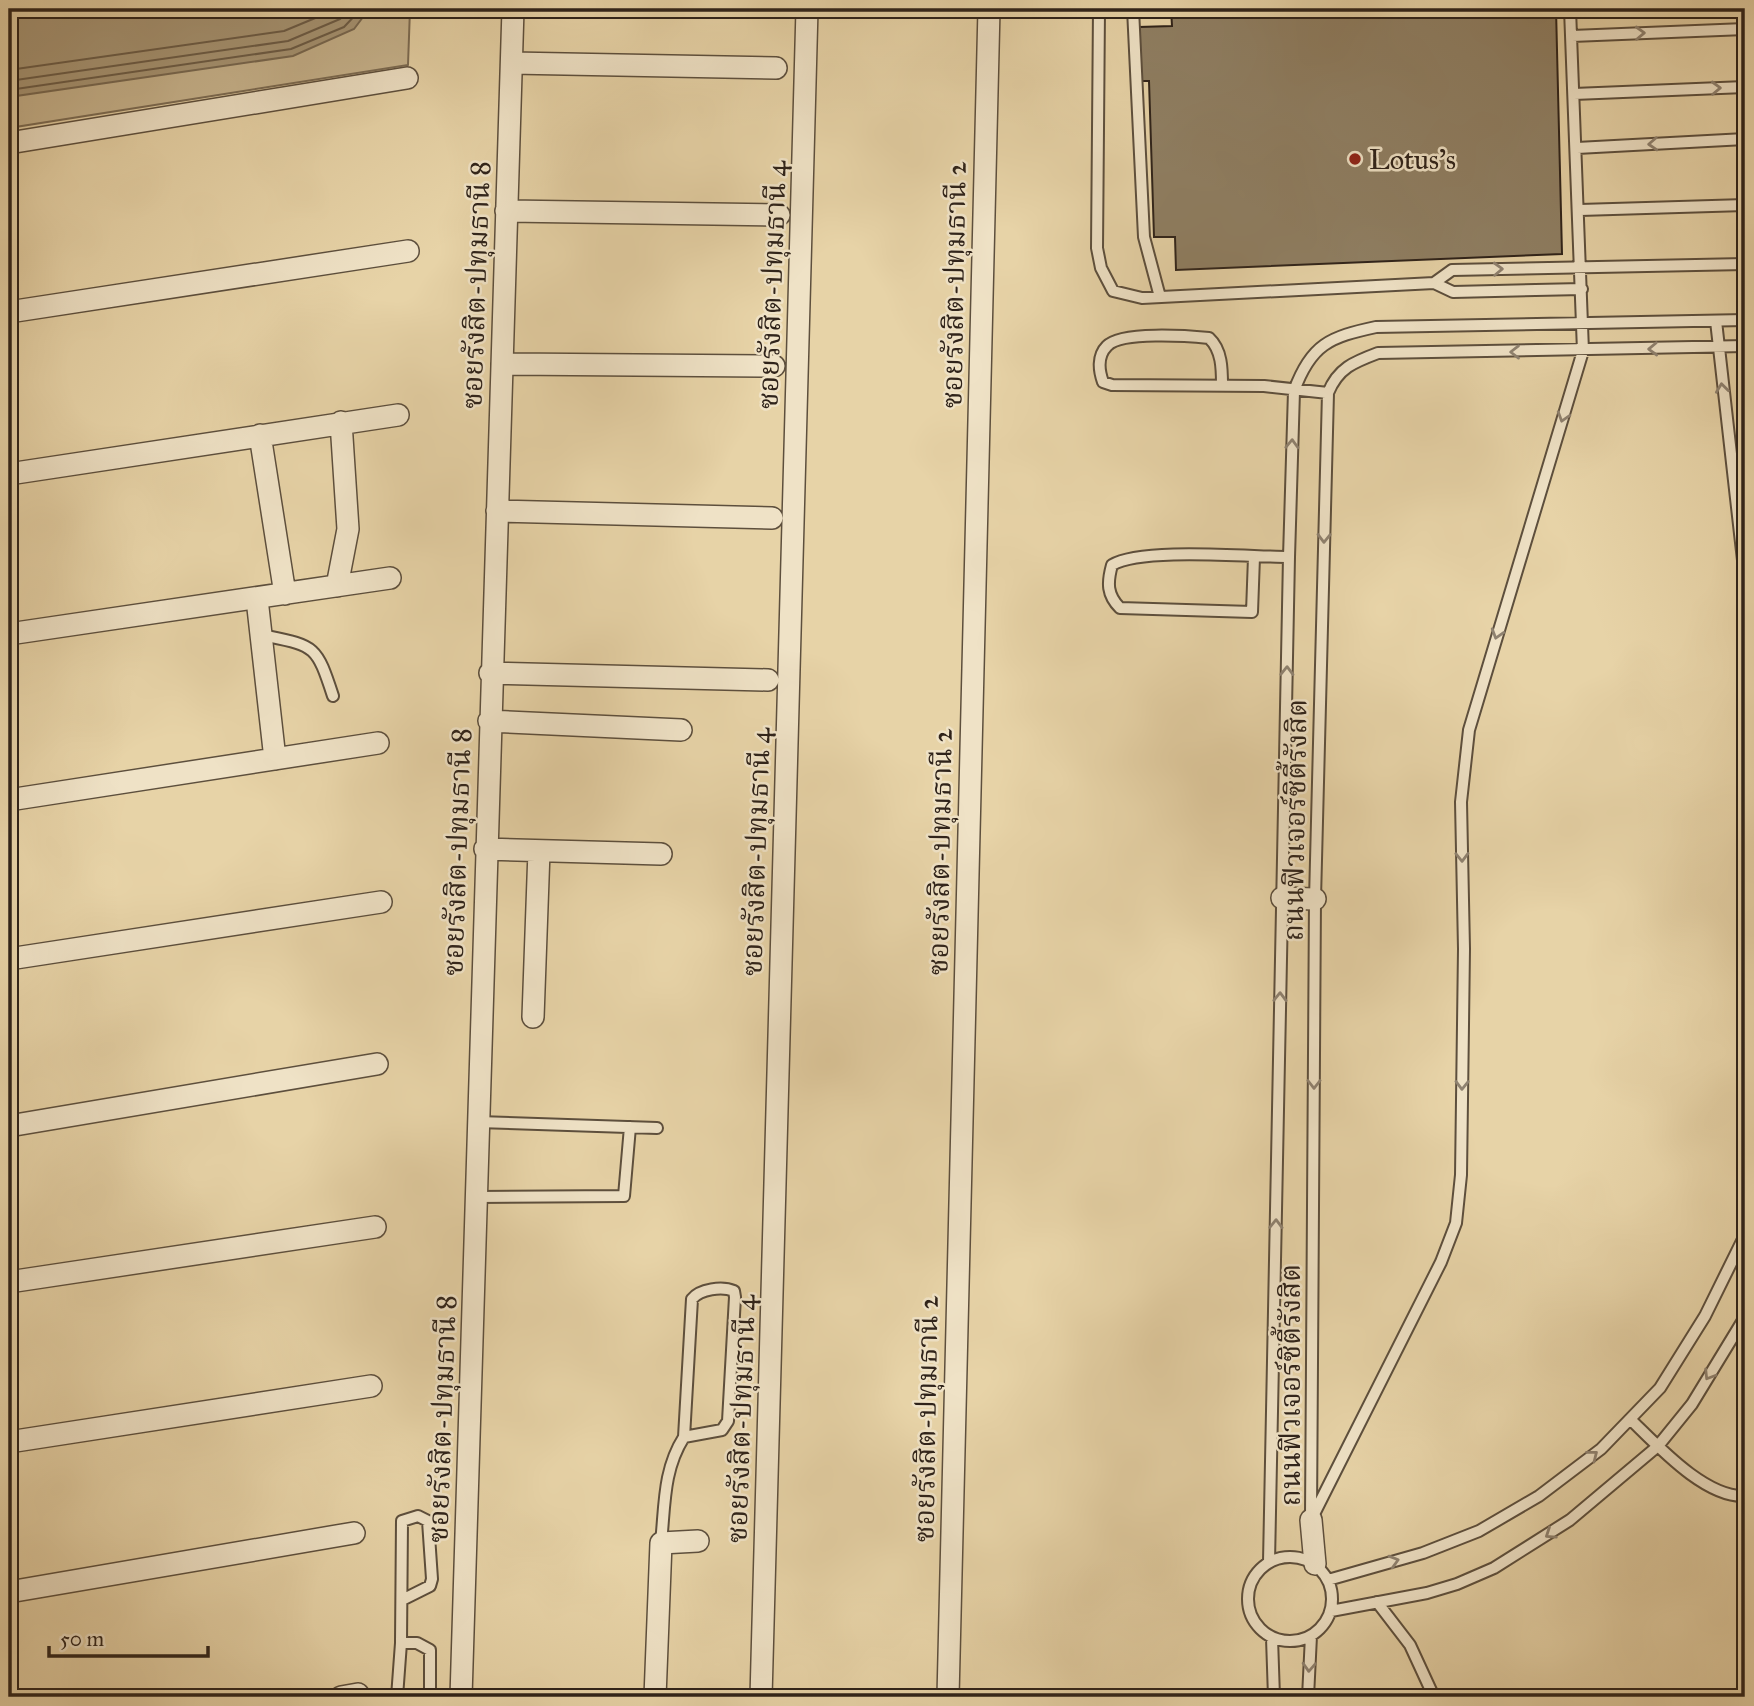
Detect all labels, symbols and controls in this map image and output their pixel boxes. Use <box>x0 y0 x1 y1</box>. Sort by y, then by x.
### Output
one-way arrow <box>1634 26 1645 41</box>
one-way arrow <box>1711 81 1722 96</box>
one-way arrow <box>1647 136 1658 151</box>
place label: Lotus's <box>1369 142 1456 177</box>
marker: Lotus's <box>1347 151 1363 167</box>
street label: ซอยรังสิต-ปทุมธานี 4 <box>750 159 795 410</box>
street label: ซอยรังสิต-ปทุมธานี 8 <box>454 160 499 410</box>
street label: ซอยรังสิต-ปทุมธานี 2 <box>934 161 975 409</box>
one-way arrow <box>1493 261 1504 276</box>
one-way arrow <box>1647 342 1658 357</box>
one-way arrow <box>1509 344 1520 360</box>
one-way arrow <box>1715 382 1730 394</box>
one-way arrow <box>1557 410 1572 422</box>
one-way arrow <box>1285 438 1300 449</box>
one-way arrow <box>1317 533 1332 544</box>
one-way arrow <box>1490 628 1505 640</box>
one-way arrow <box>1279 666 1295 676</box>
street label: ถนนฟิวเจอร์ซิตี้รังสิต <box>1272 698 1315 941</box>
street label: ซอยรังสิต-ปทุมธานี 4 <box>734 726 779 977</box>
street label: ซอยรังสิต-ปทุมธานี 8 <box>435 727 480 977</box>
street label: ซอยรังสิต-ปทุมธานี 2 <box>920 728 961 976</box>
one-way arrow <box>1454 853 1470 863</box>
one-way arrow <box>1273 991 1288 1002</box>
one-way arrow <box>1306 1079 1322 1090</box>
one-way arrow <box>1454 1080 1470 1091</box>
one-way arrow <box>1268 1219 1284 1229</box>
street label: ถนนฟิวเจอร์ซิตี้รังสิต <box>1270 1264 1308 1506</box>
street label: ซอยรังสิต-ปทุมธานี 4 <box>719 1293 764 1544</box>
street label: ซอยรังสิต-ปทุมธานี 8 <box>420 1294 465 1544</box>
street label: ซอยรังสิต-ปทุมธานี 2 <box>906 1295 947 1543</box>
one-way arrow <box>1705 1368 1718 1381</box>
one-way arrow <box>1585 1451 1598 1464</box>
one-way arrow <box>1545 1526 1558 1538</box>
one-way arrow <box>1388 1555 1400 1570</box>
scale bar <box>49 1615 208 1659</box>
text: 50 m <box>60 1626 105 1652</box>
one-way arrow <box>1302 1661 1317 1672</box>

